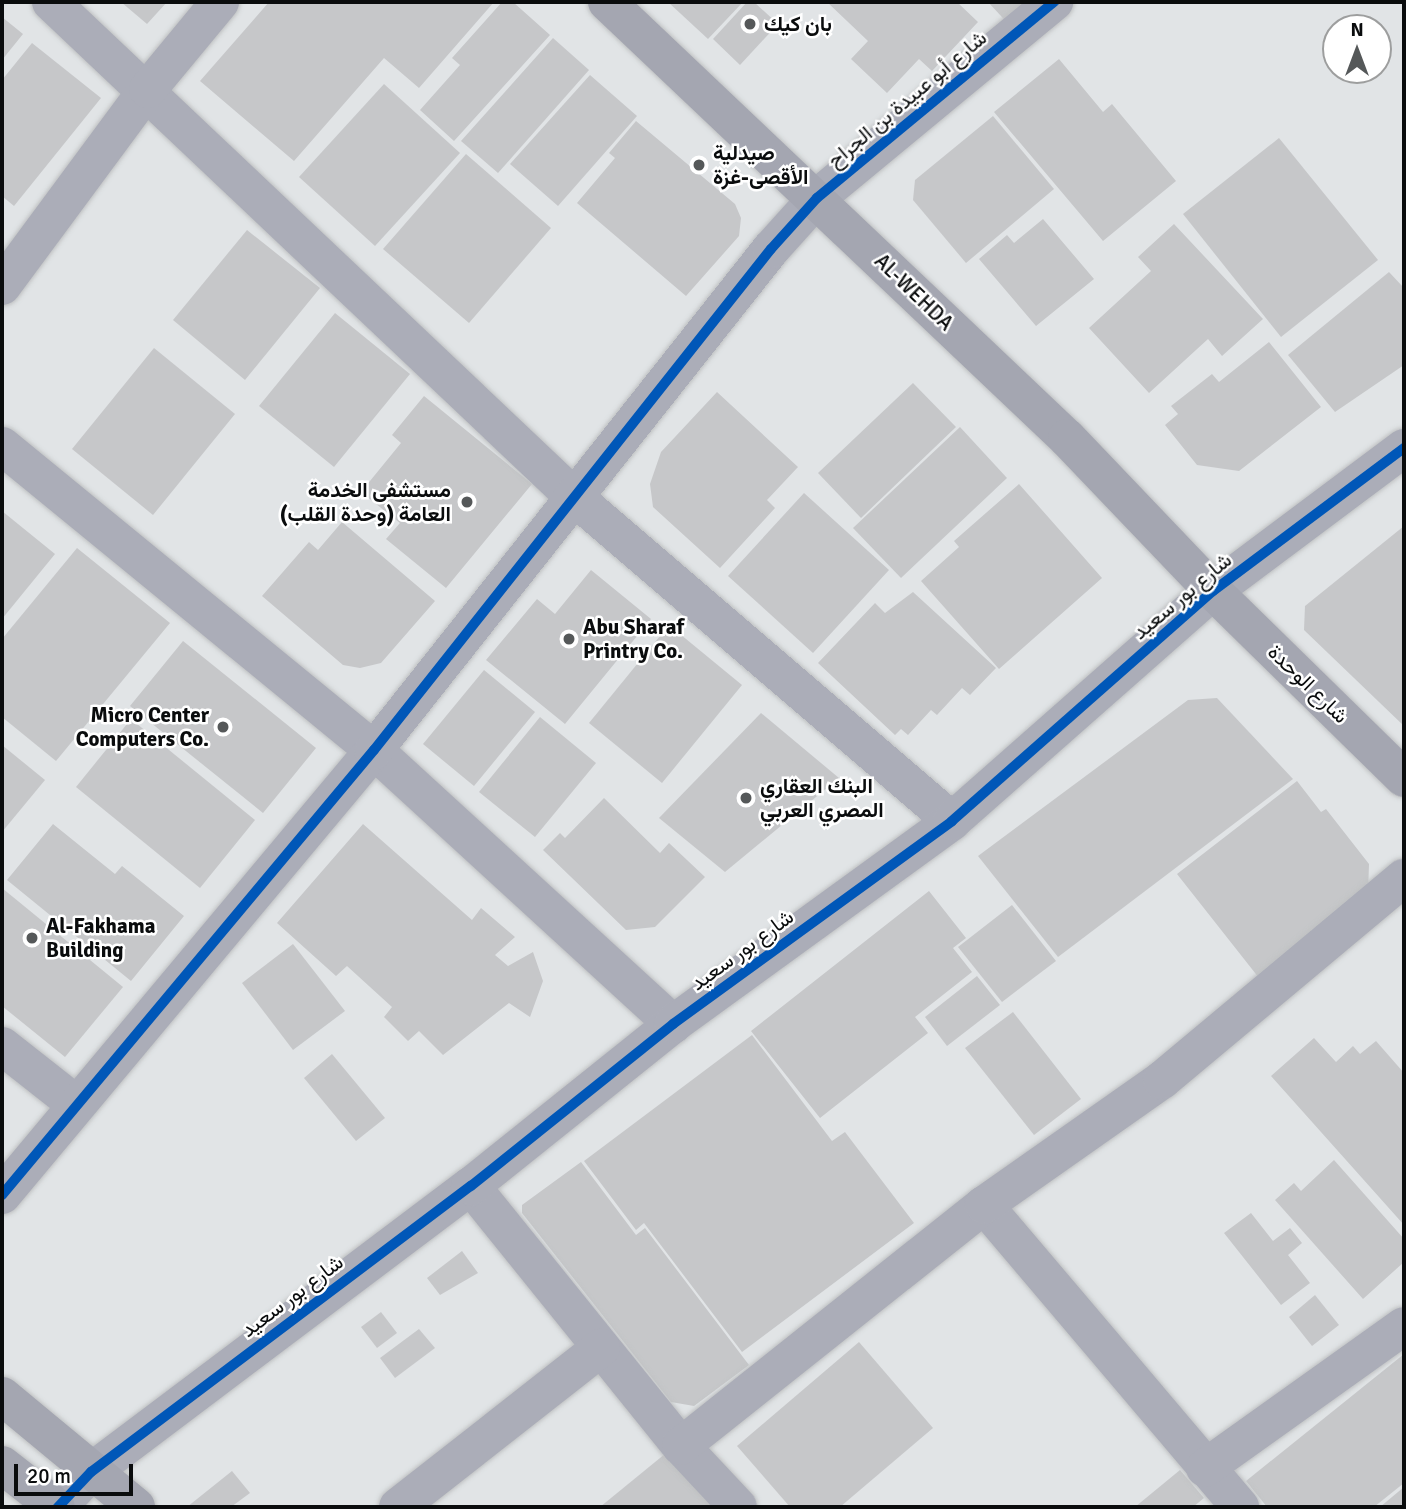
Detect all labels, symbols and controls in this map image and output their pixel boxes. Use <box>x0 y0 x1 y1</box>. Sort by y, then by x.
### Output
place label: بان كيك <box>764 11 832 37</box>
north arrow <box>1322 14 1392 84</box>
marker: بان كيك <box>742 16 758 32</box>
text: N <box>1350 18 1364 42</box>
street label: شارع أبو عبيدة بن الجراح <box>822 25 992 173</box>
place label: صيدلية الأقصى-غزة <box>713 140 808 190</box>
marker: صيدلية الأقصى-غزة <box>691 157 707 173</box>
street label: AL-WEHDA <box>869 248 959 336</box>
place label: مستشفى الخدمة العامة (وحدة القلب) <box>280 477 451 527</box>
marker: مستشفى الخدمة العامة (وحدة القلب) <box>457 492 477 512</box>
street label: شارع بور سعيد <box>1127 547 1237 645</box>
place label: Abu Sharaf Printry Co. <box>583 614 684 664</box>
marker: Abu Sharaf Printry Co. <box>561 631 577 647</box>
street label: شارع الوحدة <box>1263 639 1353 729</box>
place label: Micro Center Computers Co. <box>76 702 209 752</box>
marker: Micro Center Computers Co. <box>215 719 231 735</box>
place label: البنك العقاري المصري العربي <box>760 773 884 823</box>
marker: البنك العقاري المصري العربي <box>738 790 754 806</box>
street label: شارع بور سعيد <box>685 904 799 996</box>
place label: Al-Fakhama Building <box>46 913 156 963</box>
marker: Al-Fakhama Building <box>24 930 40 946</box>
street label: شارع بور سعيد <box>236 1249 348 1343</box>
scale bar <box>18 1450 136 1494</box>
text: 20 m <box>27 1463 71 1489</box>

